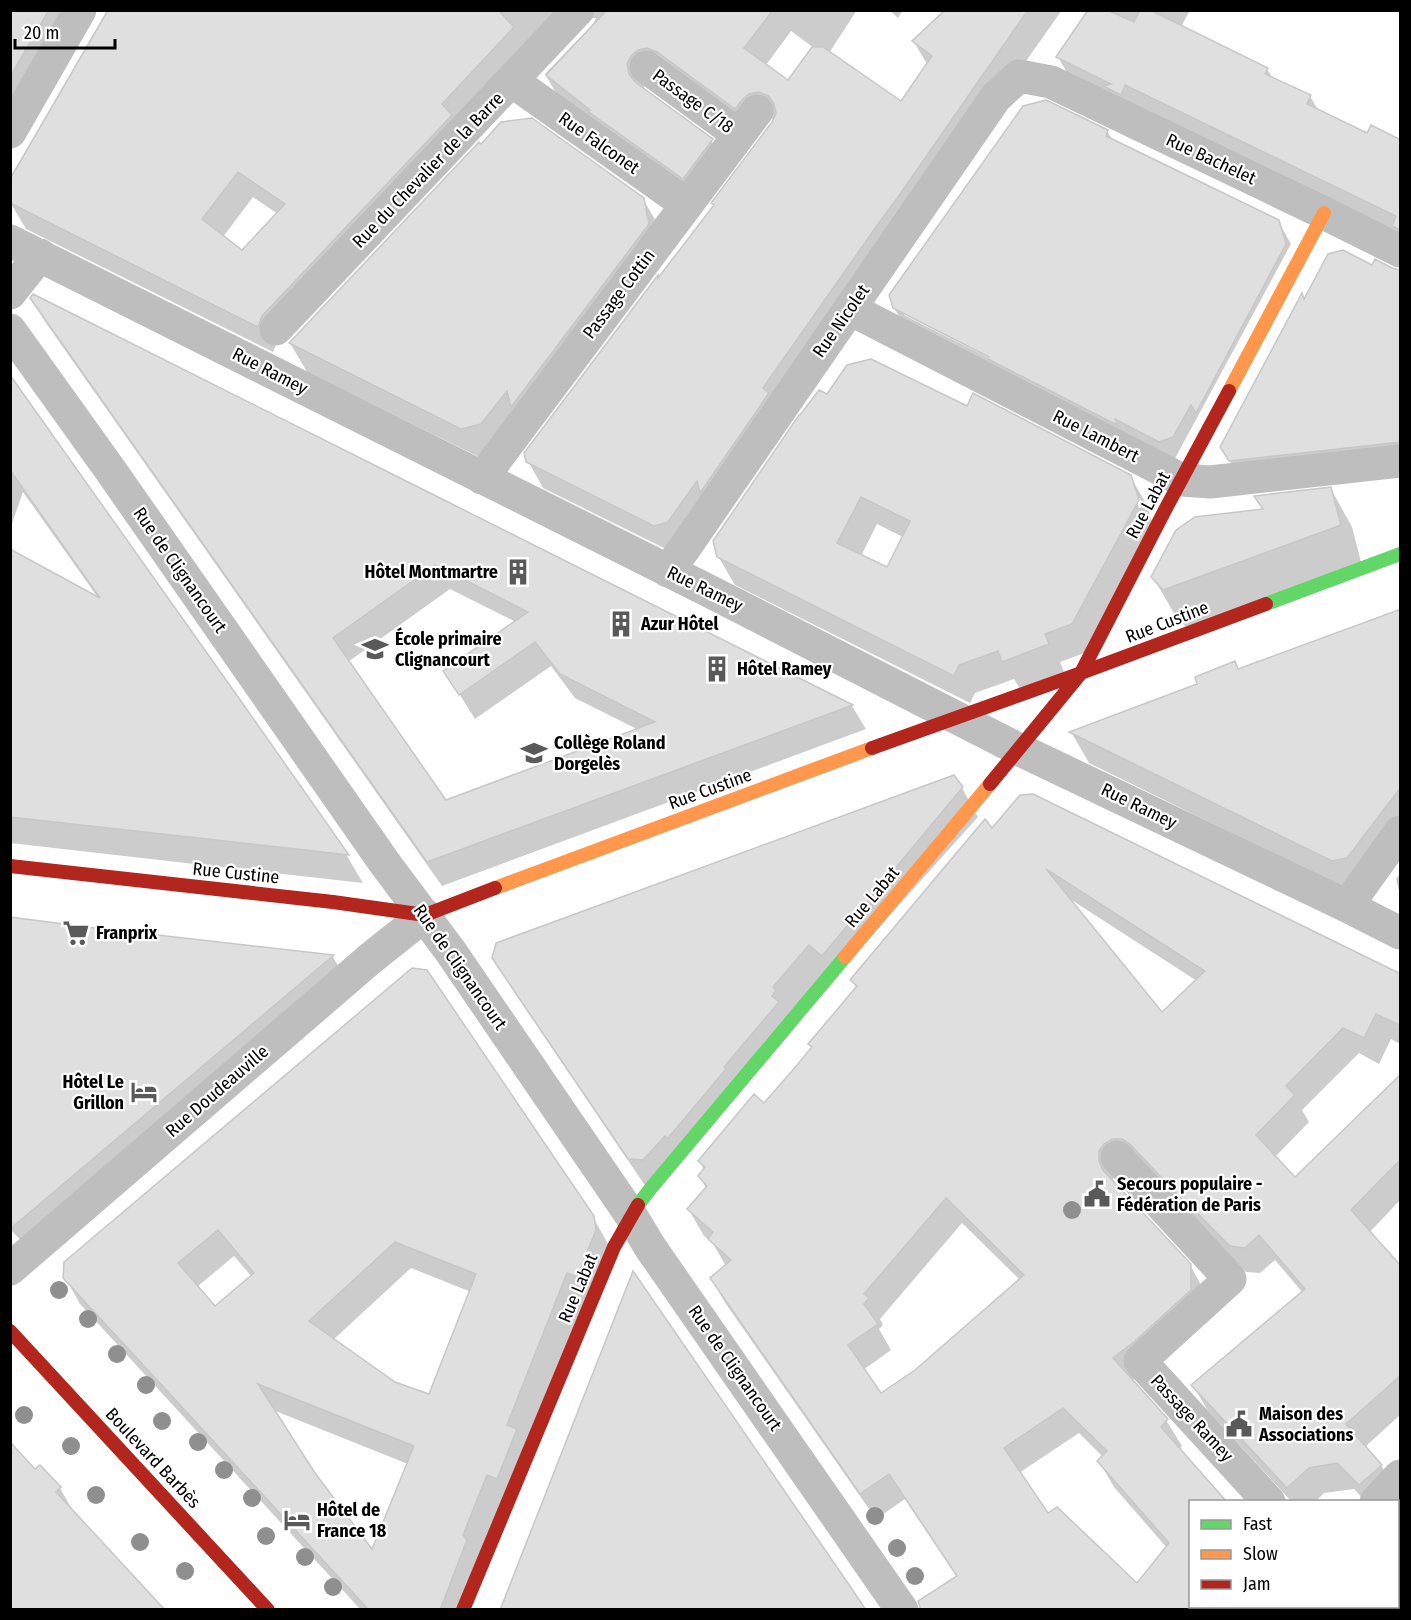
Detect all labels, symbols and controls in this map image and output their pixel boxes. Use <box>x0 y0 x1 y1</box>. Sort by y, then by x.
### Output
scale bar <box>15 12 116 50</box>
text: 20 m <box>24 22 59 44</box>
street label: Passage C/18 <box>648 64 738 138</box>
street label: Rue du Chevalier de la Barre <box>348 87 508 252</box>
street label: Rue Falconet <box>554 107 644 179</box>
street label: Rue Bachelet <box>1163 129 1259 189</box>
street label: Passage Cottin <box>578 245 660 343</box>
street label: Rue Nicolet <box>808 280 874 362</box>
street label: Rue Ramey <box>229 343 311 399</box>
street label: Rue Lambert <box>1049 405 1143 467</box>
street label: Rue Labat <box>1121 467 1175 542</box>
street label: Rue de Clignancourt <box>129 503 232 637</box>
building icon: Hôtel Montmartre <box>503 557 533 587</box>
place label: Hôtel Montmartre <box>365 561 498 583</box>
street label: Rue Ramey <box>664 561 746 617</box>
street label: Rue Custine <box>1122 596 1212 648</box>
building icon: Azur Hôtel <box>606 609 636 639</box>
place label: Azur Hôtel <box>640 613 718 635</box>
place label: École primaire Clignancourt <box>395 627 502 671</box>
school or university icon: École primaire Clignancourt <box>360 634 390 664</box>
building icon: Hôtel Ramey <box>702 654 732 684</box>
place label: Hôtel Ramey <box>737 658 832 680</box>
place label: Collège Roland Dorgelès <box>554 732 665 775</box>
school or university icon: Collège Roland Dorgelès <box>519 738 549 768</box>
street label: Rue Custine <box>665 764 755 814</box>
street label: Rue Ramey <box>1098 778 1180 834</box>
street label: Rue Custine <box>192 858 281 889</box>
street label: Rue Labat <box>840 862 904 932</box>
street label: Rue de Clignancourt <box>409 900 512 1034</box>
supermarket icon: Franprix <box>61 918 91 948</box>
place label: Franprix <box>96 922 158 944</box>
street label: Rue Doudeauville <box>161 1040 273 1142</box>
place label: Hôtel Le Grillon <box>63 1071 124 1114</box>
hotel icon: Hôtel Le Grillon <box>129 1077 159 1107</box>
place label: Secours populaire - Fédération de Paris <box>1117 1173 1263 1216</box>
public building icon: Secours populaire - Fédération de Paris <box>1082 1179 1112 1209</box>
street label: Rue Labat <box>554 1250 602 1326</box>
street label: Rue de Clignancourt <box>684 1301 787 1435</box>
street label: Passage Ramey <box>1146 1370 1238 1466</box>
street label: Boulevard Barbès <box>101 1403 205 1513</box>
place label: Maison des Associations <box>1258 1403 1354 1446</box>
public building icon: Maison des Associations <box>1224 1409 1254 1439</box>
place label: Hôtel de France 18 <box>317 1499 387 1542</box>
legend <box>1189 1500 1399 1608</box>
hotel icon: Hôtel de France 18 <box>282 1505 312 1535</box>
text: Fast <box>1243 1513 1272 1535</box>
text: Slow <box>1243 1543 1278 1565</box>
text: Jam <box>1243 1573 1271 1595</box>

